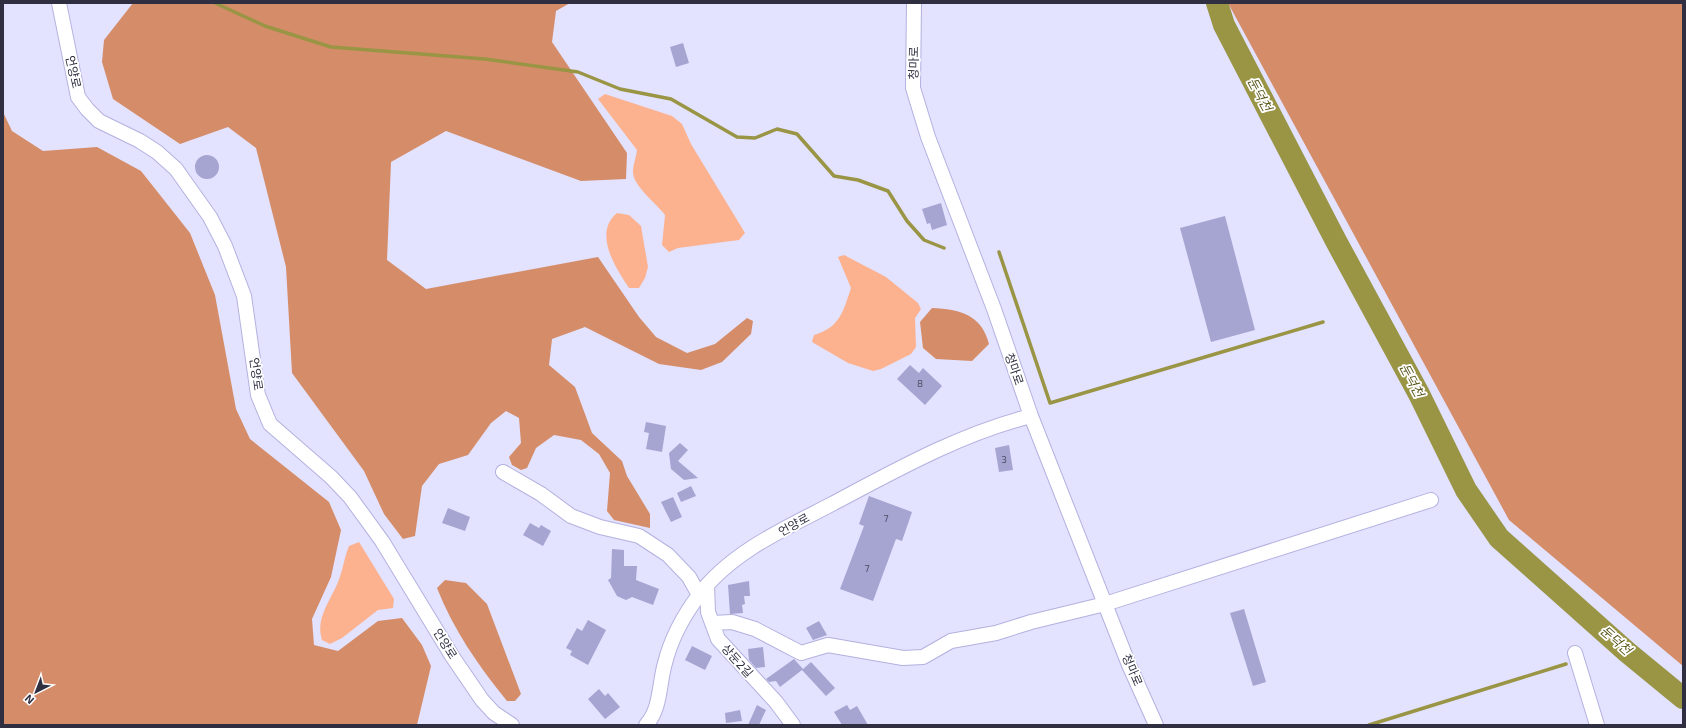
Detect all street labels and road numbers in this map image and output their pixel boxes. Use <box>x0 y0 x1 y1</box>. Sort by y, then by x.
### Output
street label: 청마로 <box>906 46 920 80</box>
street label: 언양로 <box>63 54 85 89</box>
street label: 청마로 <box>1003 351 1027 387</box>
street label: 언양로 <box>248 356 266 391</box>
street label: 언양로 <box>776 510 811 538</box>
street label: 언양로 <box>431 626 461 661</box>
street label: 상둔2길 <box>719 641 756 680</box>
street label: 청마로 <box>1120 652 1146 688</box>

